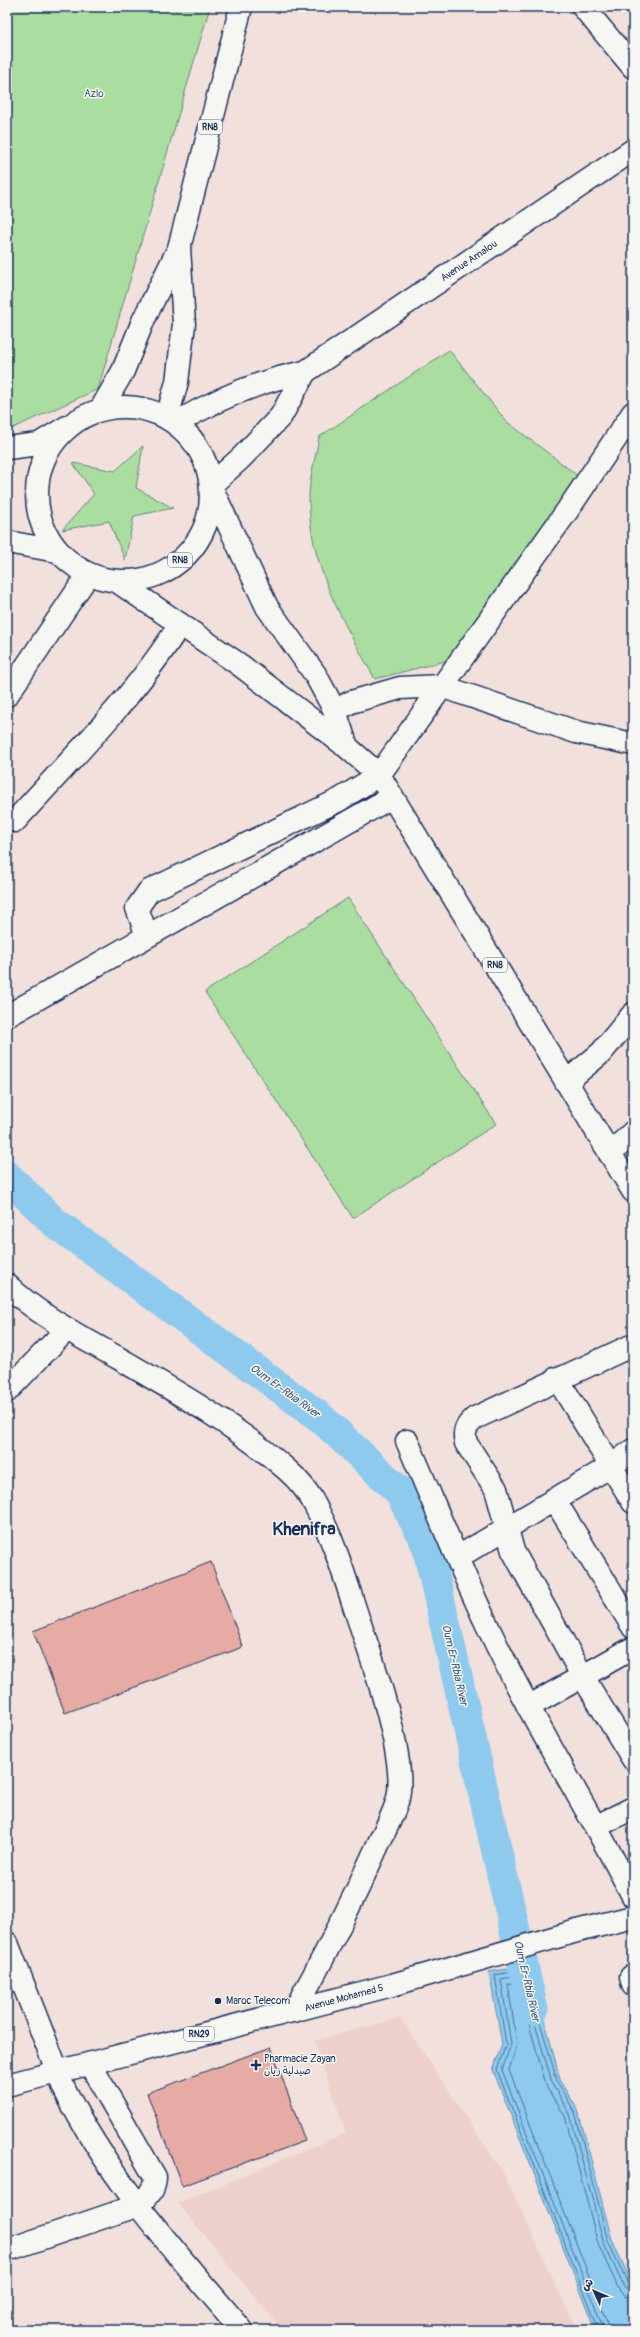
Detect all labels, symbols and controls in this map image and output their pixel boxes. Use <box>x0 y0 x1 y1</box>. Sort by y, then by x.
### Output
park label: Azlo <box>84 88 104 100</box>
road number: RN8 <box>198 120 222 134</box>
street label: Avenue Amalou <box>438 238 500 284</box>
road number: RN8 <box>168 553 192 567</box>
road number: RN8 <box>483 958 507 972</box>
water label: Oum Er-Rbia River <box>248 1361 324 1422</box>
district label: Khenifra <box>272 1518 336 1541</box>
water label: Oum Er-Rbia River <box>439 1623 471 1709</box>
water label: Oum Er-Rbia River <box>511 1939 543 2025</box>
street label: Avenue Mohamed 5 <box>303 1982 385 2014</box>
place label: Maroc Telecom <box>226 1995 290 2007</box>
marker: Maroc Telecom <box>213 1996 223 2006</box>
road number: RN29 <box>184 2027 214 2041</box>
place label: Pharmacie Zayan صيدلية زيان <box>264 2053 336 2077</box>
marker: Pharmacie Zayan صيدلية زيان <box>251 2060 261 2070</box>
north arrow <box>574 2271 614 2311</box>
text: ش <box>578 2276 596 2293</box>

